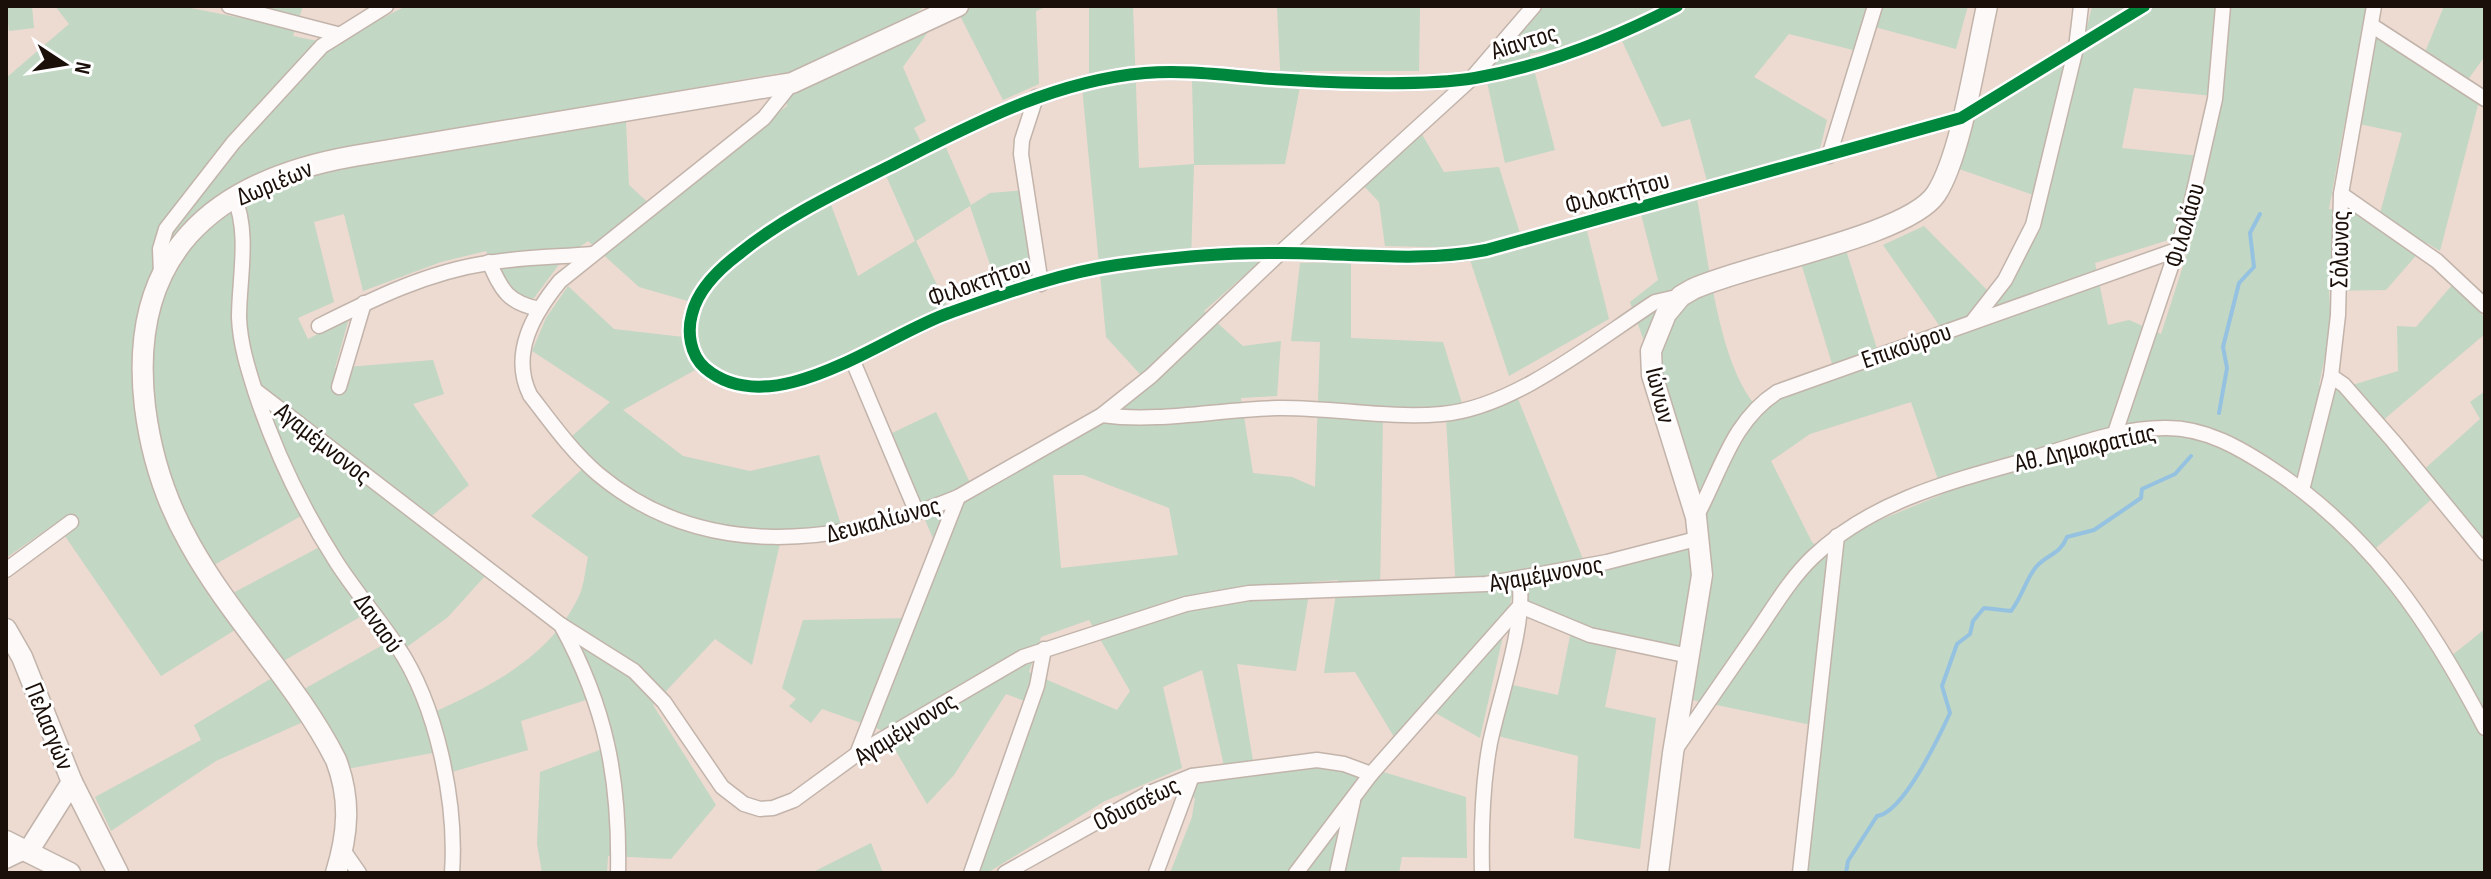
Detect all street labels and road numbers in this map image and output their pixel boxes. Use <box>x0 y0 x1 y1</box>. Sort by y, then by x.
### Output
street label: Aiαντος <box>1487 18 1561 67</box>
street label: Δωριέων <box>232 154 317 213</box>
street label: Φιλοκτήτου <box>1562 165 1673 222</box>
street label: Φιλολάου <box>2159 180 2212 271</box>
street label: Σόλωνος <box>2324 210 2357 288</box>
street label: Φιλοκτήτου <box>924 250 1035 314</box>
street label: Επικούρου <box>1858 317 1955 376</box>
street label: Ιώνων <box>1638 364 1681 427</box>
street label: Αγαμέμνονος <box>268 396 378 492</box>
street label: Αθ. Δημοκρατίας <box>2011 417 2159 480</box>
street label: Δευκαλίωνος <box>823 490 944 551</box>
street label: Αγαμέμνονος <box>1486 549 1605 600</box>
street label: Δαναού <box>346 588 409 659</box>
street label: Πελασγών <box>17 678 80 775</box>
street label: Αγαμέμνονος <box>848 686 963 773</box>
street label: Οδυσσέως <box>1088 770 1185 839</box>

